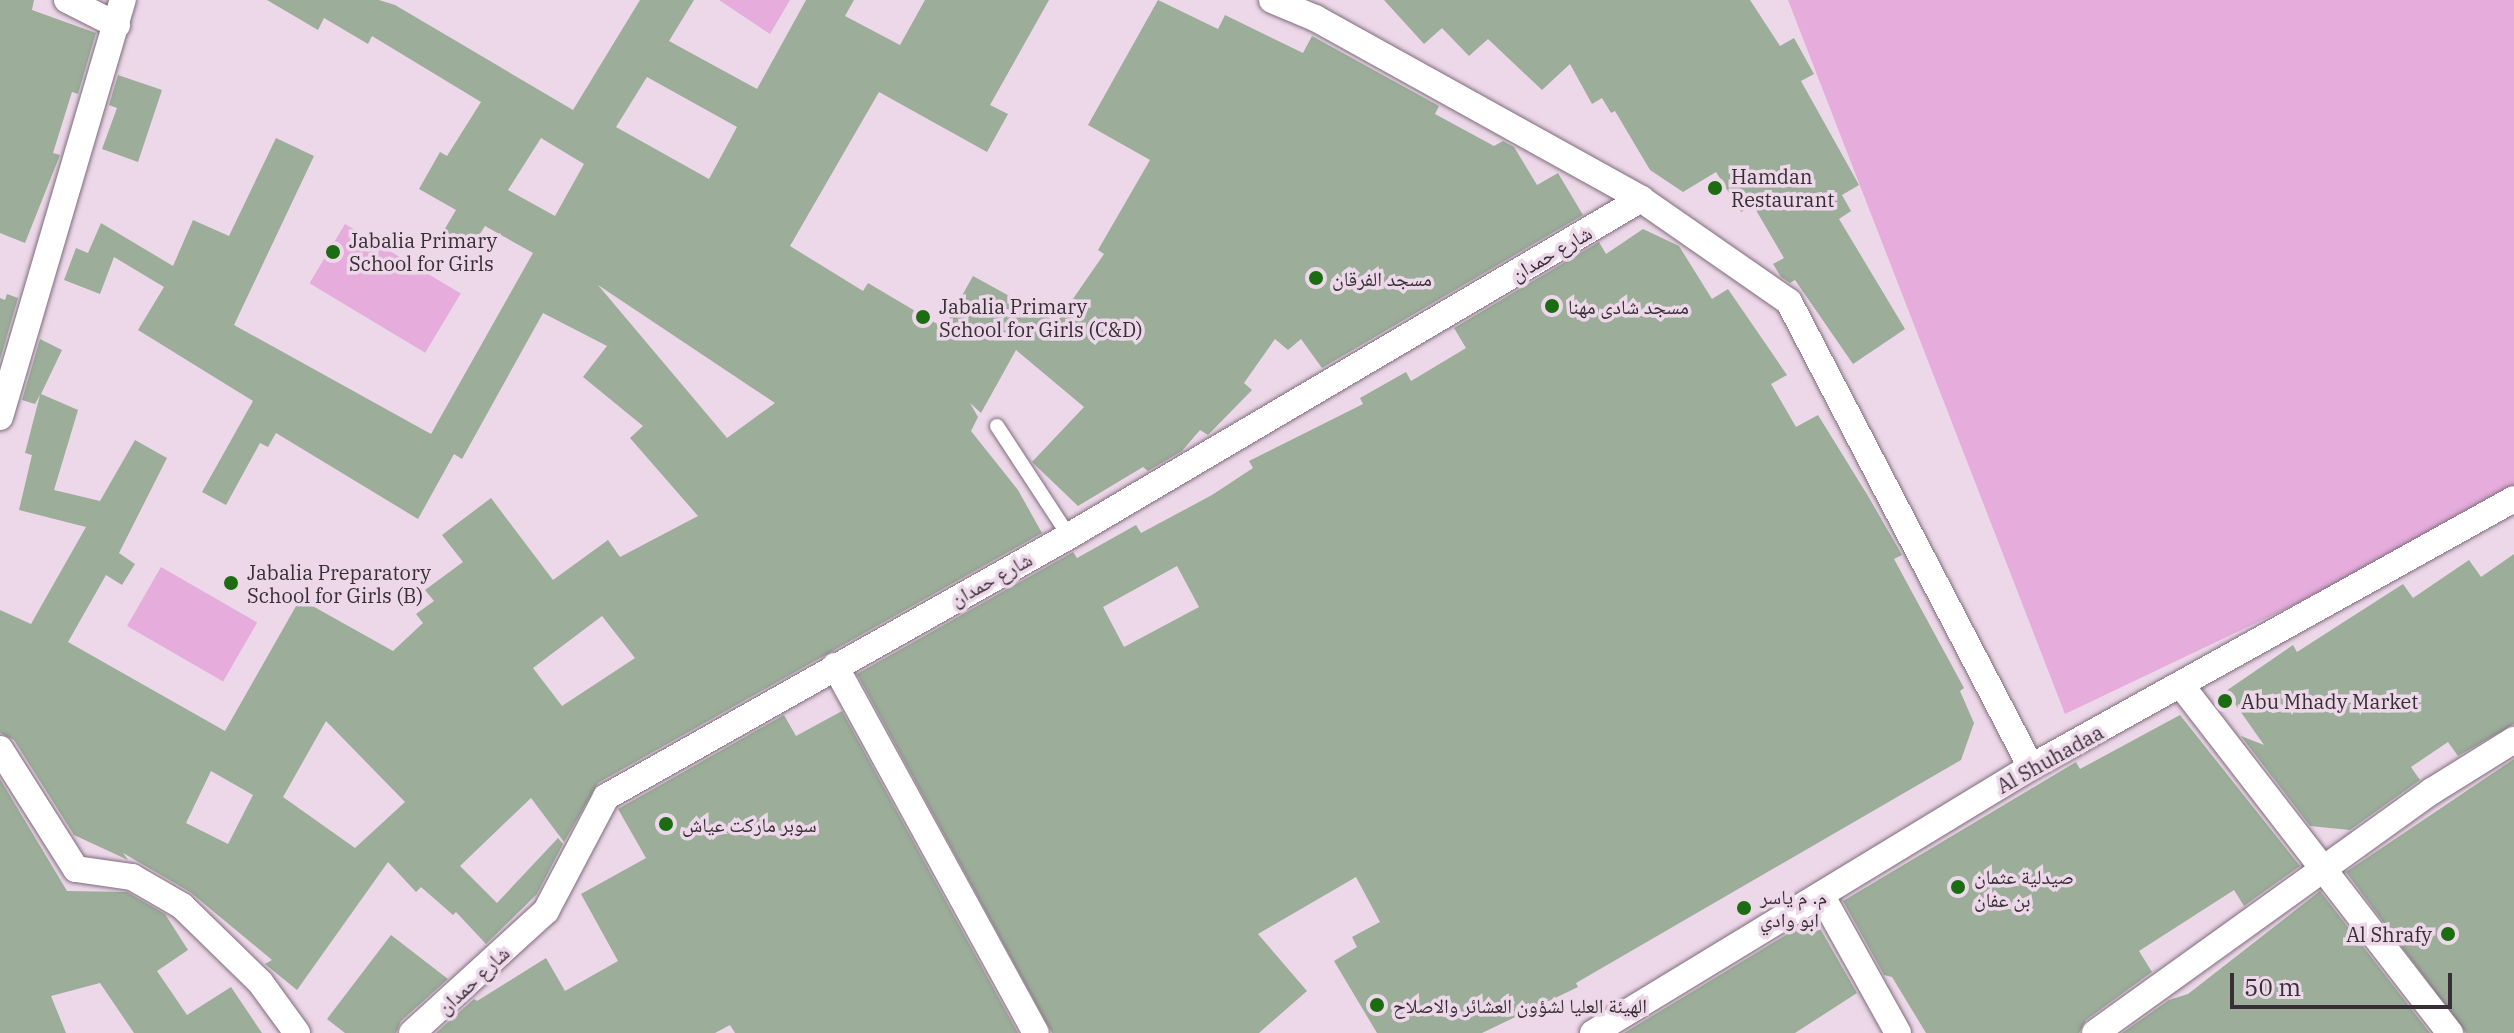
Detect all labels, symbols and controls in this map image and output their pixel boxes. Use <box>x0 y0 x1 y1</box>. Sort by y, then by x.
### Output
place label: Hamdan Restaurant <box>1731 164 1834 211</box>
marker: Hamdan Restaurant <box>1706 179 1724 197</box>
street label: شارع حمدان <box>1506 220 1596 286</box>
place label: Jabalia Primary School for Girls <box>349 228 497 275</box>
marker: Jabalia Primary School for Girls <box>324 243 342 261</box>
place label: مسجد الفرقان <box>1332 266 1432 290</box>
marker: مسجد الفرقان <box>1307 269 1325 287</box>
place label: Jabalia Primary School for Girls (C&D) <box>939 294 1143 341</box>
place label: مسجد شادى مهنا <box>1568 294 1689 318</box>
marker: مسجد شادى مهنا <box>1543 297 1561 315</box>
marker: Jabalia Primary School for Girls (C&D) <box>914 308 932 326</box>
street label: شارع حمدان <box>946 547 1036 611</box>
place label: Jabalia Preparatory School for Girls (B) <box>247 560 431 607</box>
marker: Jabalia Preparatory School for Girls (B) <box>222 574 240 592</box>
place label: Abu Mhady Market <box>2241 689 2418 713</box>
marker: Abu Mhady Market <box>2216 692 2234 710</box>
street label: Al Shuhadaa <box>1993 720 2107 798</box>
place label: سوبر ماركت عياش <box>682 812 817 836</box>
marker: سوبر ماركت عياش <box>657 815 675 833</box>
place label: صيدلية عثمان بن عفان <box>1974 864 2074 911</box>
marker: صيدلية عثمان بن عفان <box>1949 878 1967 896</box>
place label: م. م ياسر ابو وادي <box>1760 884 1827 931</box>
marker: م. م ياسر ابو وادي <box>1735 899 1753 917</box>
place label: Al Shrafy <box>2346 922 2432 946</box>
marker: Al Shrafy <box>2439 925 2457 943</box>
street label: شارع حمدان <box>432 941 514 1019</box>
scale bar <box>2234 957 2456 1007</box>
text: 50 m <box>2244 971 2301 1003</box>
place label: الهيئة العليا لشؤون العشائر والاصلاح <box>1393 993 1647 1017</box>
marker: الهيئة العليا لشؤون العشائر والاصلاح <box>1368 996 1386 1014</box>

